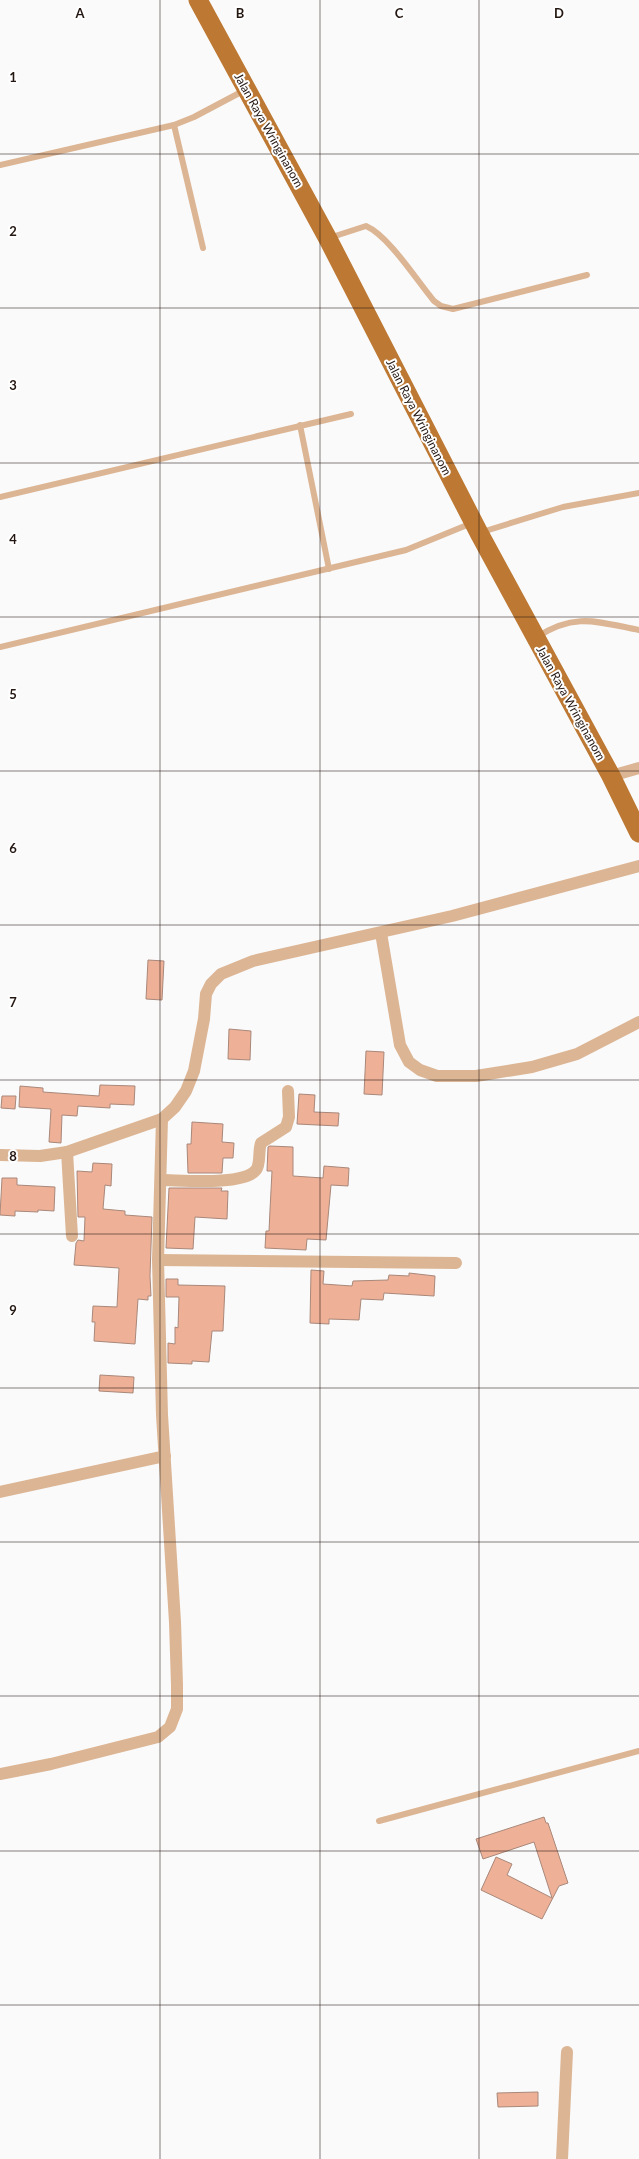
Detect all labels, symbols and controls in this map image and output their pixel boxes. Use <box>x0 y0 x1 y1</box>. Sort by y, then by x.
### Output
text: A <box>74 5 85 21</box>
text: B <box>236 5 245 21</box>
text: C <box>395 5 404 21</box>
text: D <box>554 5 564 21</box>
text: 1 <box>9 69 17 85</box>
street label: Jalan Raya Wringinanom <box>231 70 307 190</box>
text: 2 <box>9 223 17 239</box>
street label: Jalan Raya Wringinanom <box>383 356 455 478</box>
text: 3 <box>9 377 17 393</box>
text: 4 <box>9 531 17 547</box>
street label: Jalan Raya Wringinanom <box>533 643 609 763</box>
text: 5 <box>9 686 17 702</box>
text: 6 <box>9 840 17 856</box>
text: 7 <box>9 994 17 1010</box>
text: 8 <box>9 1148 17 1164</box>
text: 9 <box>9 1302 17 1318</box>

